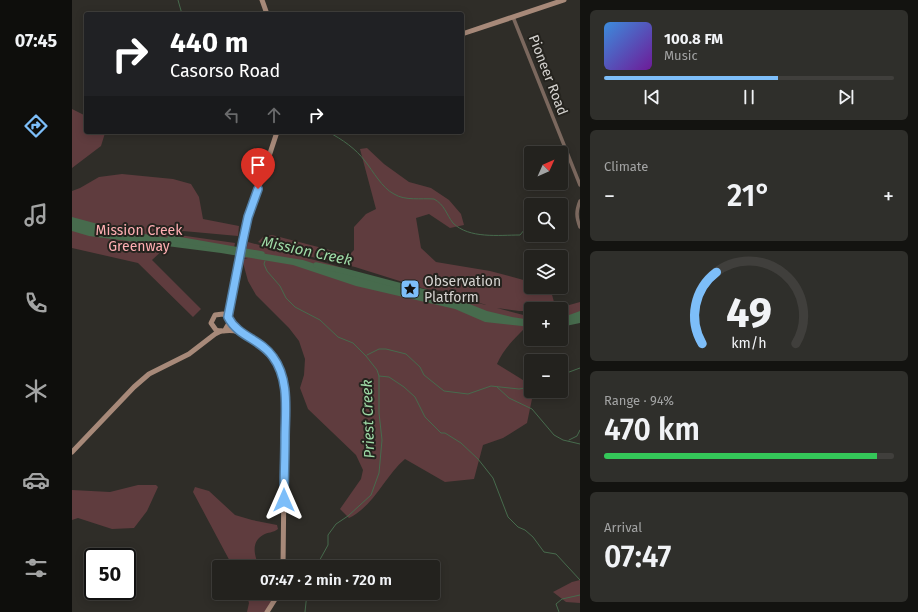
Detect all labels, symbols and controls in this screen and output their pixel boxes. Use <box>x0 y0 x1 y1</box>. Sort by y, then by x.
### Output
text: 440 m <box>170 26 248 59</box>
icon: right <box>104 28 156 80</box>
text: 07:45 <box>15 30 57 52</box>
text: 100.8 FM <box>664 30 723 48</box>
street label: Pioneer Road <box>525 32 571 118</box>
text: Music <box>664 48 698 63</box>
text: Casorso Road <box>170 60 280 82</box>
icon: previous <box>641 86 663 108</box>
icon: pause <box>738 86 760 108</box>
icon: next <box>835 86 857 108</box>
icon: left <box>221 104 243 126</box>
icon: ahead <box>263 104 285 126</box>
icon: right <box>305 104 327 126</box>
icon: directions <box>22 112 50 140</box>
north arrow <box>524 146 568 190</box>
map controls <box>524 146 568 398</box>
pin <box>241 148 275 189</box>
icon: arrive <box>247 154 269 176</box>
text: Climate <box>604 159 648 174</box>
text: 21° <box>727 178 771 214</box>
text: − <box>604 183 615 210</box>
text: + <box>883 183 894 210</box>
button: search <box>524 198 568 242</box>
icon: music <box>22 201 50 229</box>
park label: Mission Creek Greenway <box>96 222 183 255</box>
water label: Mission Creek <box>260 233 354 269</box>
button: layers <box>524 250 568 294</box>
place label: Observation Platform <box>424 273 501 306</box>
place icon: Observation Platform <box>399 278 421 300</box>
text: 49 <box>726 288 772 338</box>
icon: phone <box>22 289 50 317</box>
button: + <box>524 302 568 346</box>
text: km/h <box>731 335 767 352</box>
button: − <box>524 354 568 398</box>
icon: climate <box>22 377 50 405</box>
water label: Priest Creek <box>358 379 378 459</box>
text: Range · 94% <box>604 393 674 408</box>
text: 470 km <box>604 412 700 448</box>
icon: car <box>22 466 50 494</box>
position arrow <box>263 479 305 521</box>
text: Arrival <box>604 520 642 535</box>
text: 07:47 <box>604 539 671 575</box>
speed limit sign: 50 <box>84 548 136 600</box>
icon: filters <box>22 554 50 582</box>
text: 07:47 · 2 min · 720 m <box>260 571 392 589</box>

